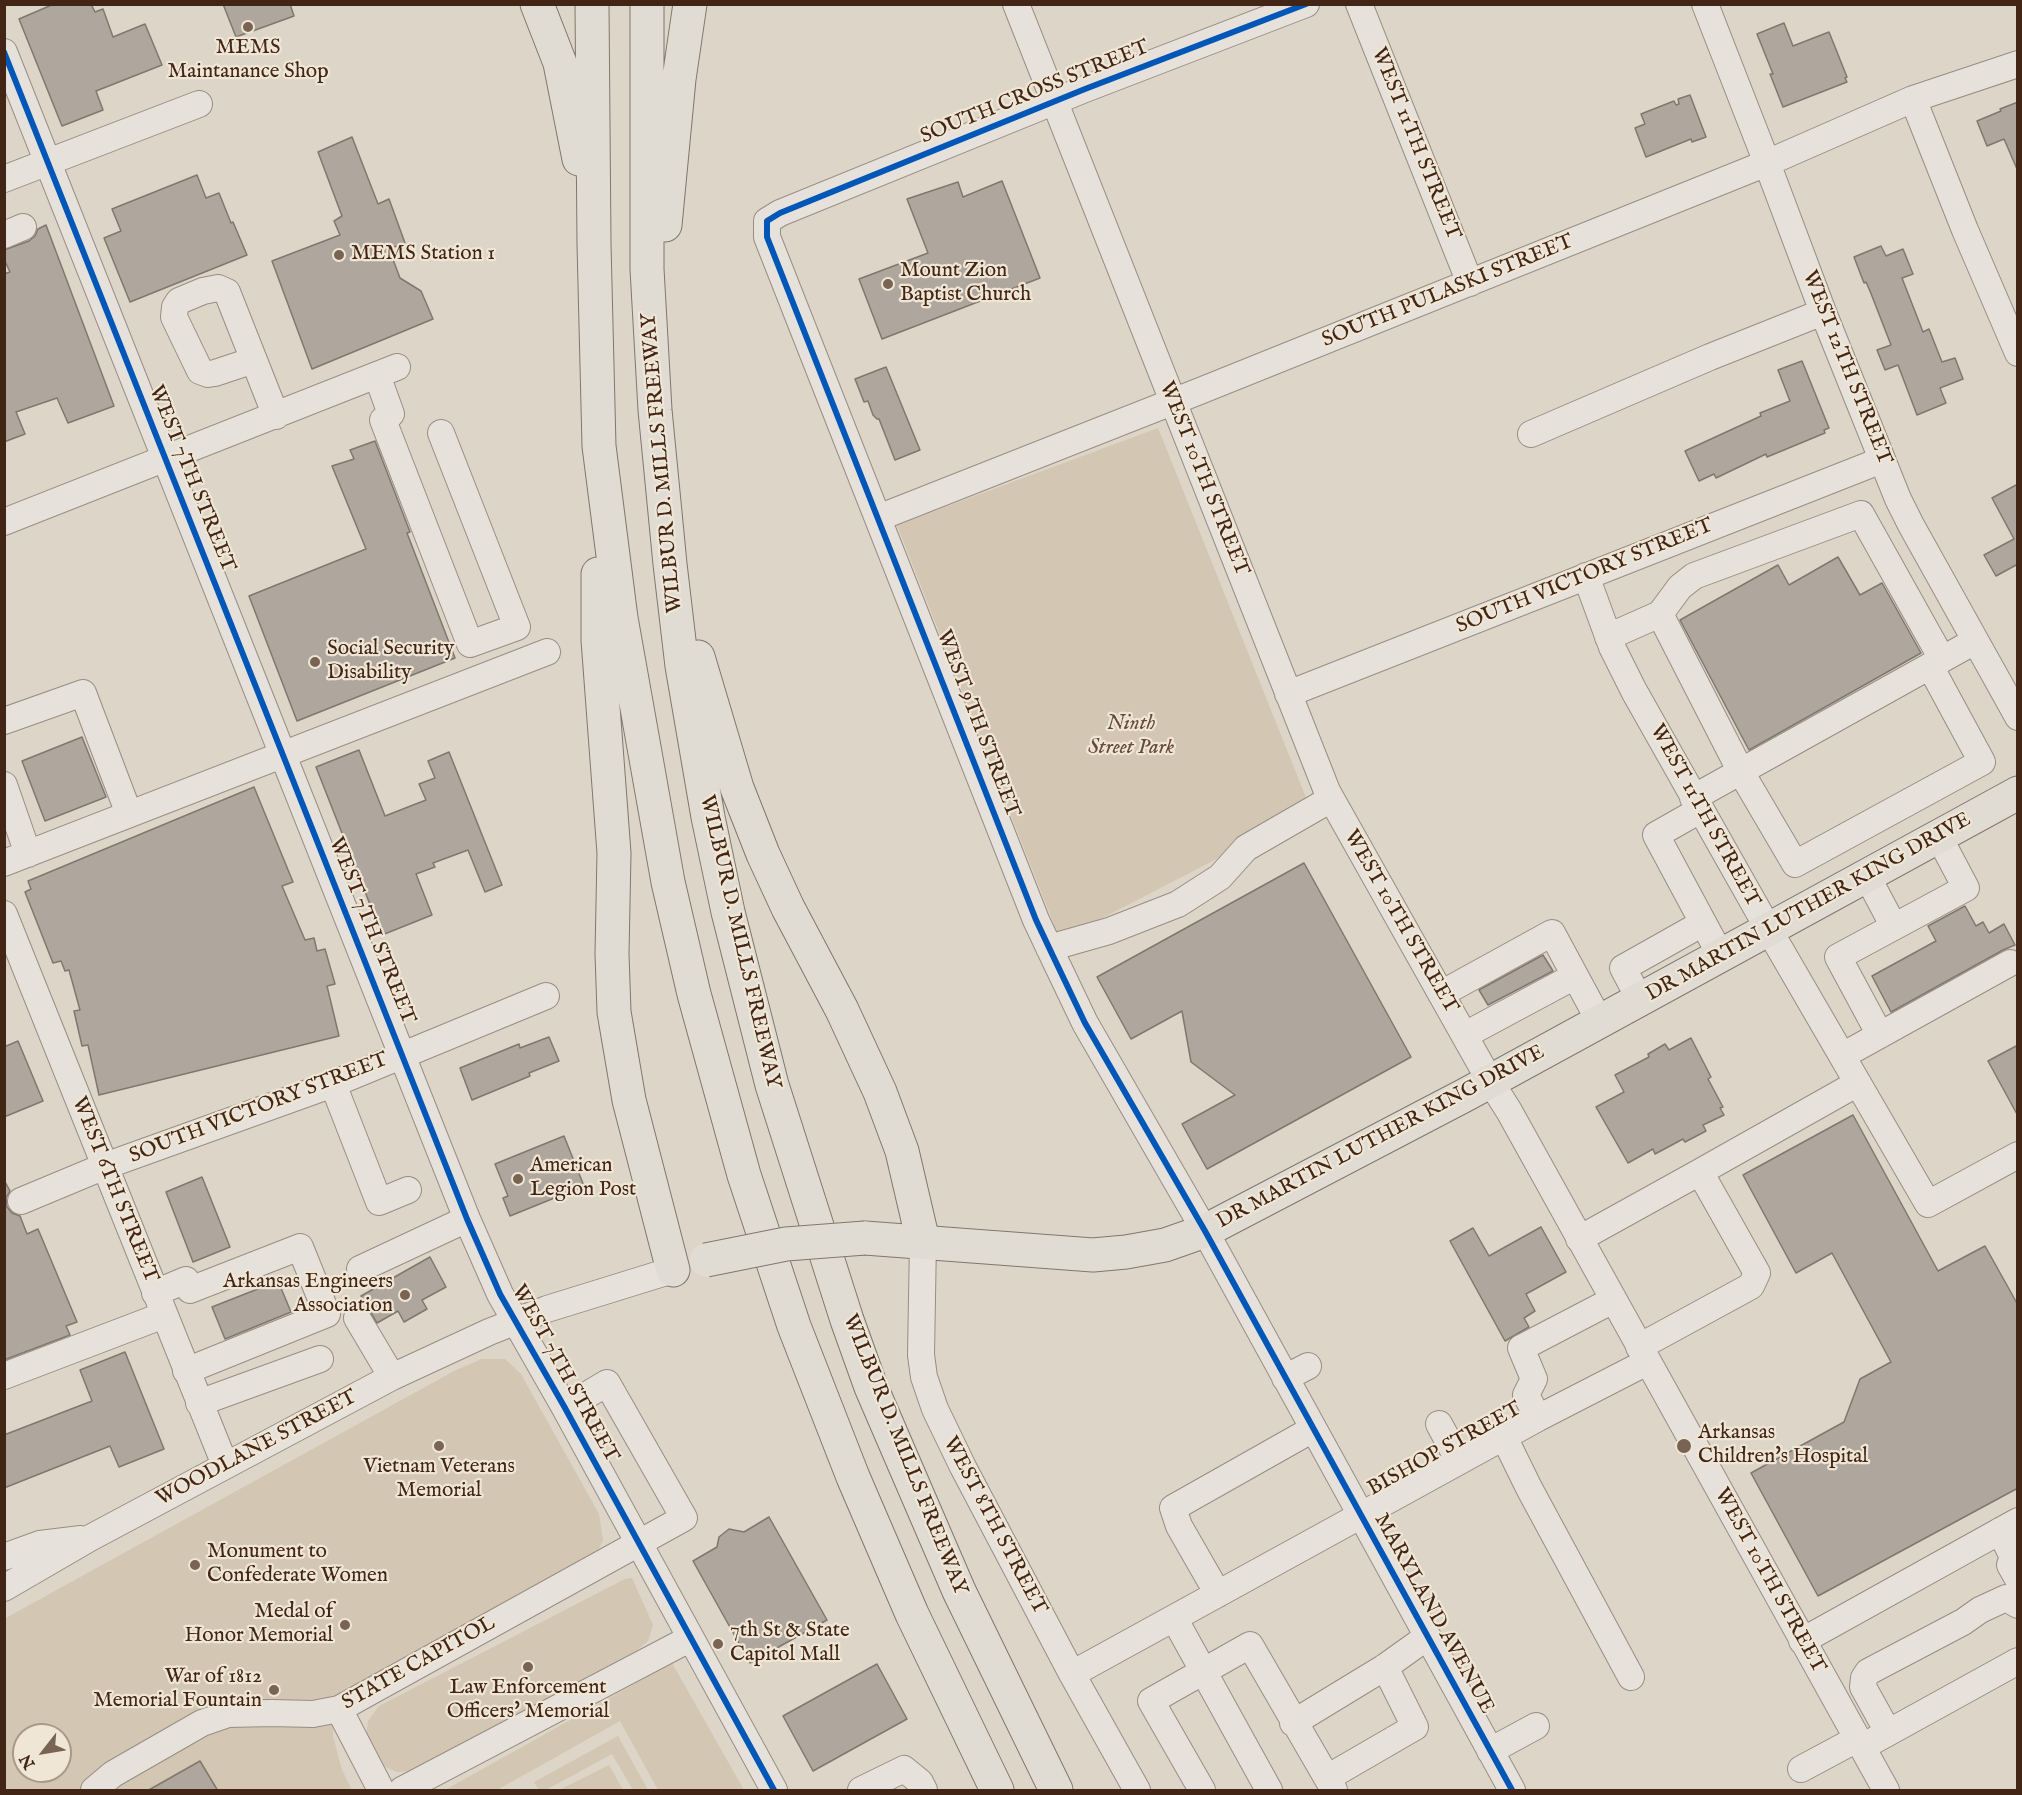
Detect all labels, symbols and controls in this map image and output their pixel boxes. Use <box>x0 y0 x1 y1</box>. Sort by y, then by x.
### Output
marker: MEMS Maintanance Shop <box>241 20 255 34</box>
place label: MEMS Maintanance Shop <box>167 36 329 86</box>
street label: SOUTH CROSS STREET <box>917 36 1153 150</box>
street label: WEST 11TH STREET <box>1365 44 1465 244</box>
street label: SOUTH PULASKI STREET <box>1319 230 1577 354</box>
place label: MEMS Station 1 <box>351 242 495 268</box>
marker: MEMS Station 1 <box>332 248 346 262</box>
place label: Mount Zion Baptist Church <box>900 259 1031 309</box>
street label: WEST 12TH STREET <box>1796 267 1896 469</box>
marker: Mount Zion Baptist Church <box>881 277 895 291</box>
street label: WILBUR D. MILLS FREEWAY <box>637 312 689 614</box>
street label: WEST 10TH STREET <box>1152 378 1254 580</box>
street label: WEST 7TH STREET <box>142 382 240 576</box>
street label: SOUTH VICTORY STREET <box>1453 514 1717 640</box>
street label: WEST 9TH STREET <box>930 627 1024 821</box>
place label: Social Security Disability <box>327 637 454 687</box>
marker: Social Security Disability <box>308 655 322 669</box>
park label: Ninth Street Park <box>1088 712 1174 762</box>
street label: WEST 11TH STREET <box>1643 720 1765 912</box>
street label: WILBUR D. MILLS FREEWAY <box>693 793 785 1091</box>
street label: DR MARTIN LUTHER KING DRIVE <box>1642 808 1976 1008</box>
street label: WEST 10TH STREET <box>1337 826 1463 1018</box>
street label: WEST 7TH STREET <box>322 834 420 1028</box>
street label: DR MARTIN LUTHER KING DRIVE <box>1213 1041 1549 1235</box>
street label: SOUTH VICTORY STREET <box>126 1048 392 1170</box>
street label: WEST 6TH STREET <box>65 1093 163 1287</box>
place label: American Legion Post <box>530 1154 636 1204</box>
marker: American Legion Post <box>511 1172 525 1186</box>
place label: Arkansas Engineers Association <box>223 1270 393 1320</box>
street label: WEST 7TH STREET <box>505 1281 623 1467</box>
marker: Arkansas Engineers Association <box>398 1288 412 1302</box>
street label: WILBUR D. MILLS FREEWAY <box>836 1311 972 1599</box>
street label: WOODLANE STREET <box>152 1385 362 1513</box>
street label: BISHOP STREET <box>1364 1397 1526 1503</box>
place label: Arkansas Children's Hospital <box>1698 1421 1868 1471</box>
street label: WEST 8TH STREET <box>936 1433 1052 1619</box>
marker: Arkansas Children's Hospital <box>1675 1437 1693 1455</box>
marker: Vietnam Veterans Memorial <box>432 1439 446 1453</box>
place label: Vietnam Veterans Memorial <box>363 1455 515 1505</box>
street label: WEST 10TH STREET <box>1708 1484 1830 1678</box>
street label: MARYLAND AVENUE <box>1367 1509 1499 1719</box>
place label: Monument to Confederate Women <box>207 1540 388 1590</box>
marker: Monument to Confederate Women <box>188 1558 202 1572</box>
place label: Medal of Honor Memorial <box>185 1600 333 1650</box>
street label: STATE CAPITOL <box>338 1611 500 1717</box>
marker: Medal of Honor Memorial <box>338 1618 352 1632</box>
place label: 7th St & State Capitol Mall <box>730 1619 850 1669</box>
marker: 7th St & State Capitol Mall <box>711 1637 725 1651</box>
marker: Law Enforcement Officers' Memorial <box>521 1660 535 1674</box>
place label: War of 1812 Memorial Fountain <box>93 1665 262 1715</box>
place label: Law Enforcement Officers' Memorial <box>447 1676 609 1726</box>
marker: War of 1812 Memorial Fountain <box>267 1683 281 1697</box>
north arrow <box>12 1723 72 1783</box>
text: N <box>16 1750 40 1772</box>

